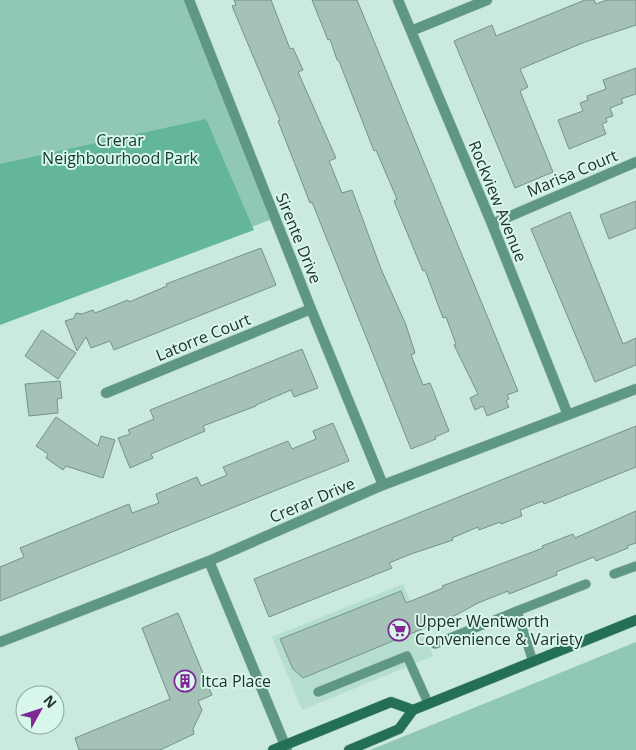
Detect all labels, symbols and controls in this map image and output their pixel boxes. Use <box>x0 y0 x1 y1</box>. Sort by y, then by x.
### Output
park label: Crerar Neighbourhood Park <box>42 129 198 169</box>
street label: Rockview Avenue <box>464 137 532 265</box>
street label: Marisa Court <box>523 144 621 202</box>
street label: Sirente Drive <box>271 189 327 287</box>
street label: Latorre Court <box>152 308 254 366</box>
street label: Crerar Drive <box>266 472 358 528</box>
place label: Upper Wentworth Convenience & Variety <box>415 610 583 650</box>
supermarket icon: Upper Wentworth Convenience & Variety <box>387 618 411 642</box>
building icon: Itca Place <box>173 669 197 693</box>
place label: Itca Place <box>201 670 271 692</box>
north arrow <box>15 685 65 735</box>
text: N <box>39 691 61 712</box>

